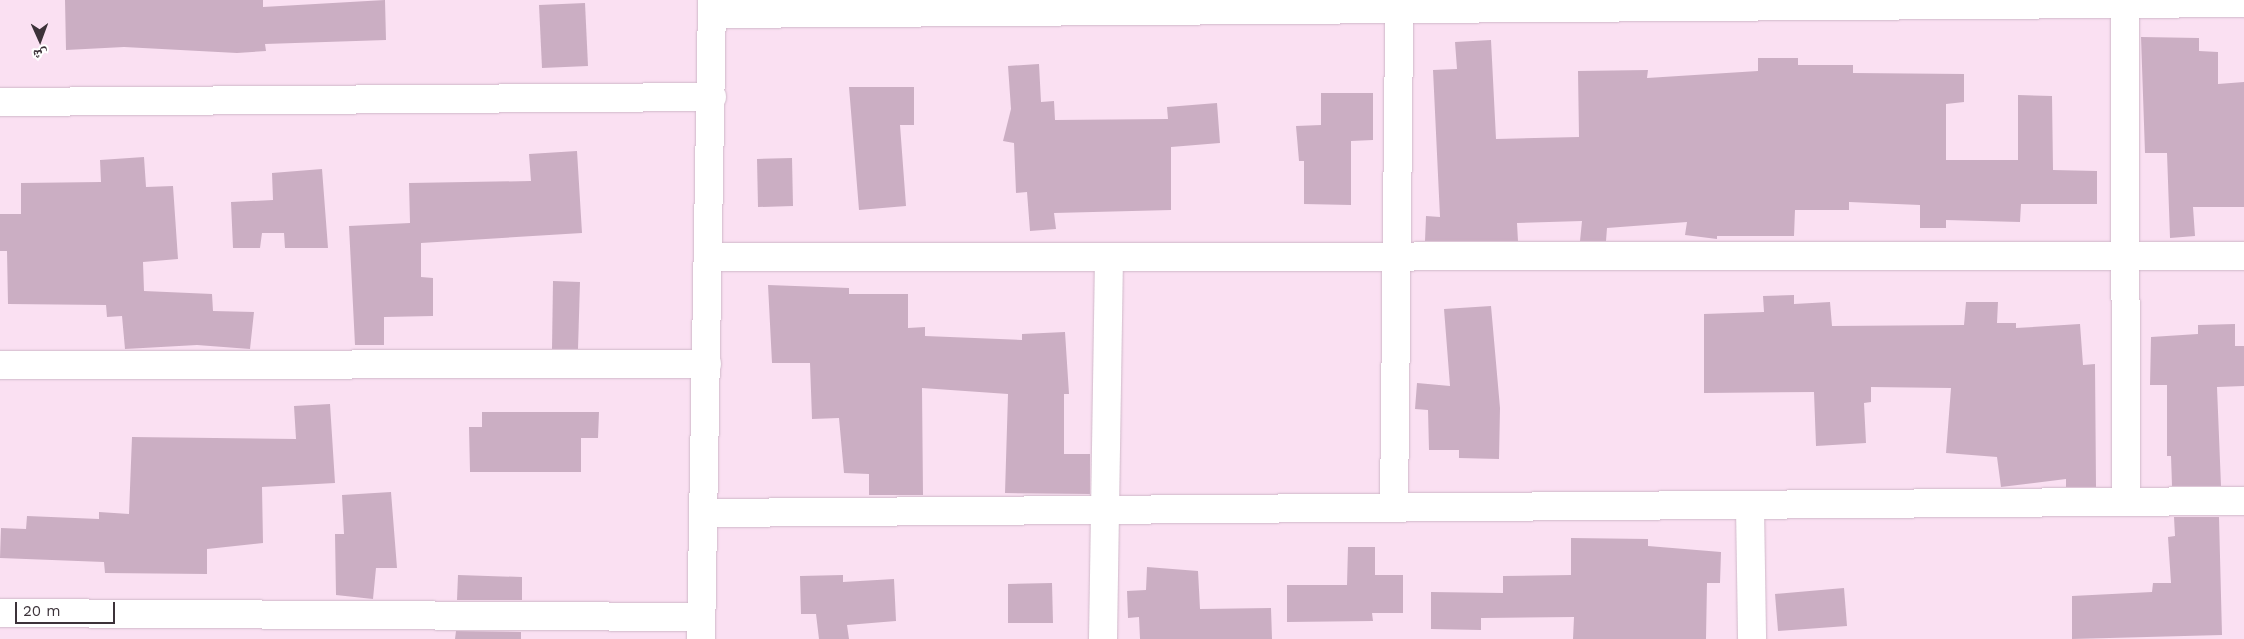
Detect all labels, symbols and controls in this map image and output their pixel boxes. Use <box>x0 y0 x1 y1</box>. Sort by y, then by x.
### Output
north arrow <box>15 15 65 65</box>
text: ش <box>33 47 48 63</box>
scale bar <box>18 592 118 624</box>
text: 20 m <box>23 602 61 620</box>

